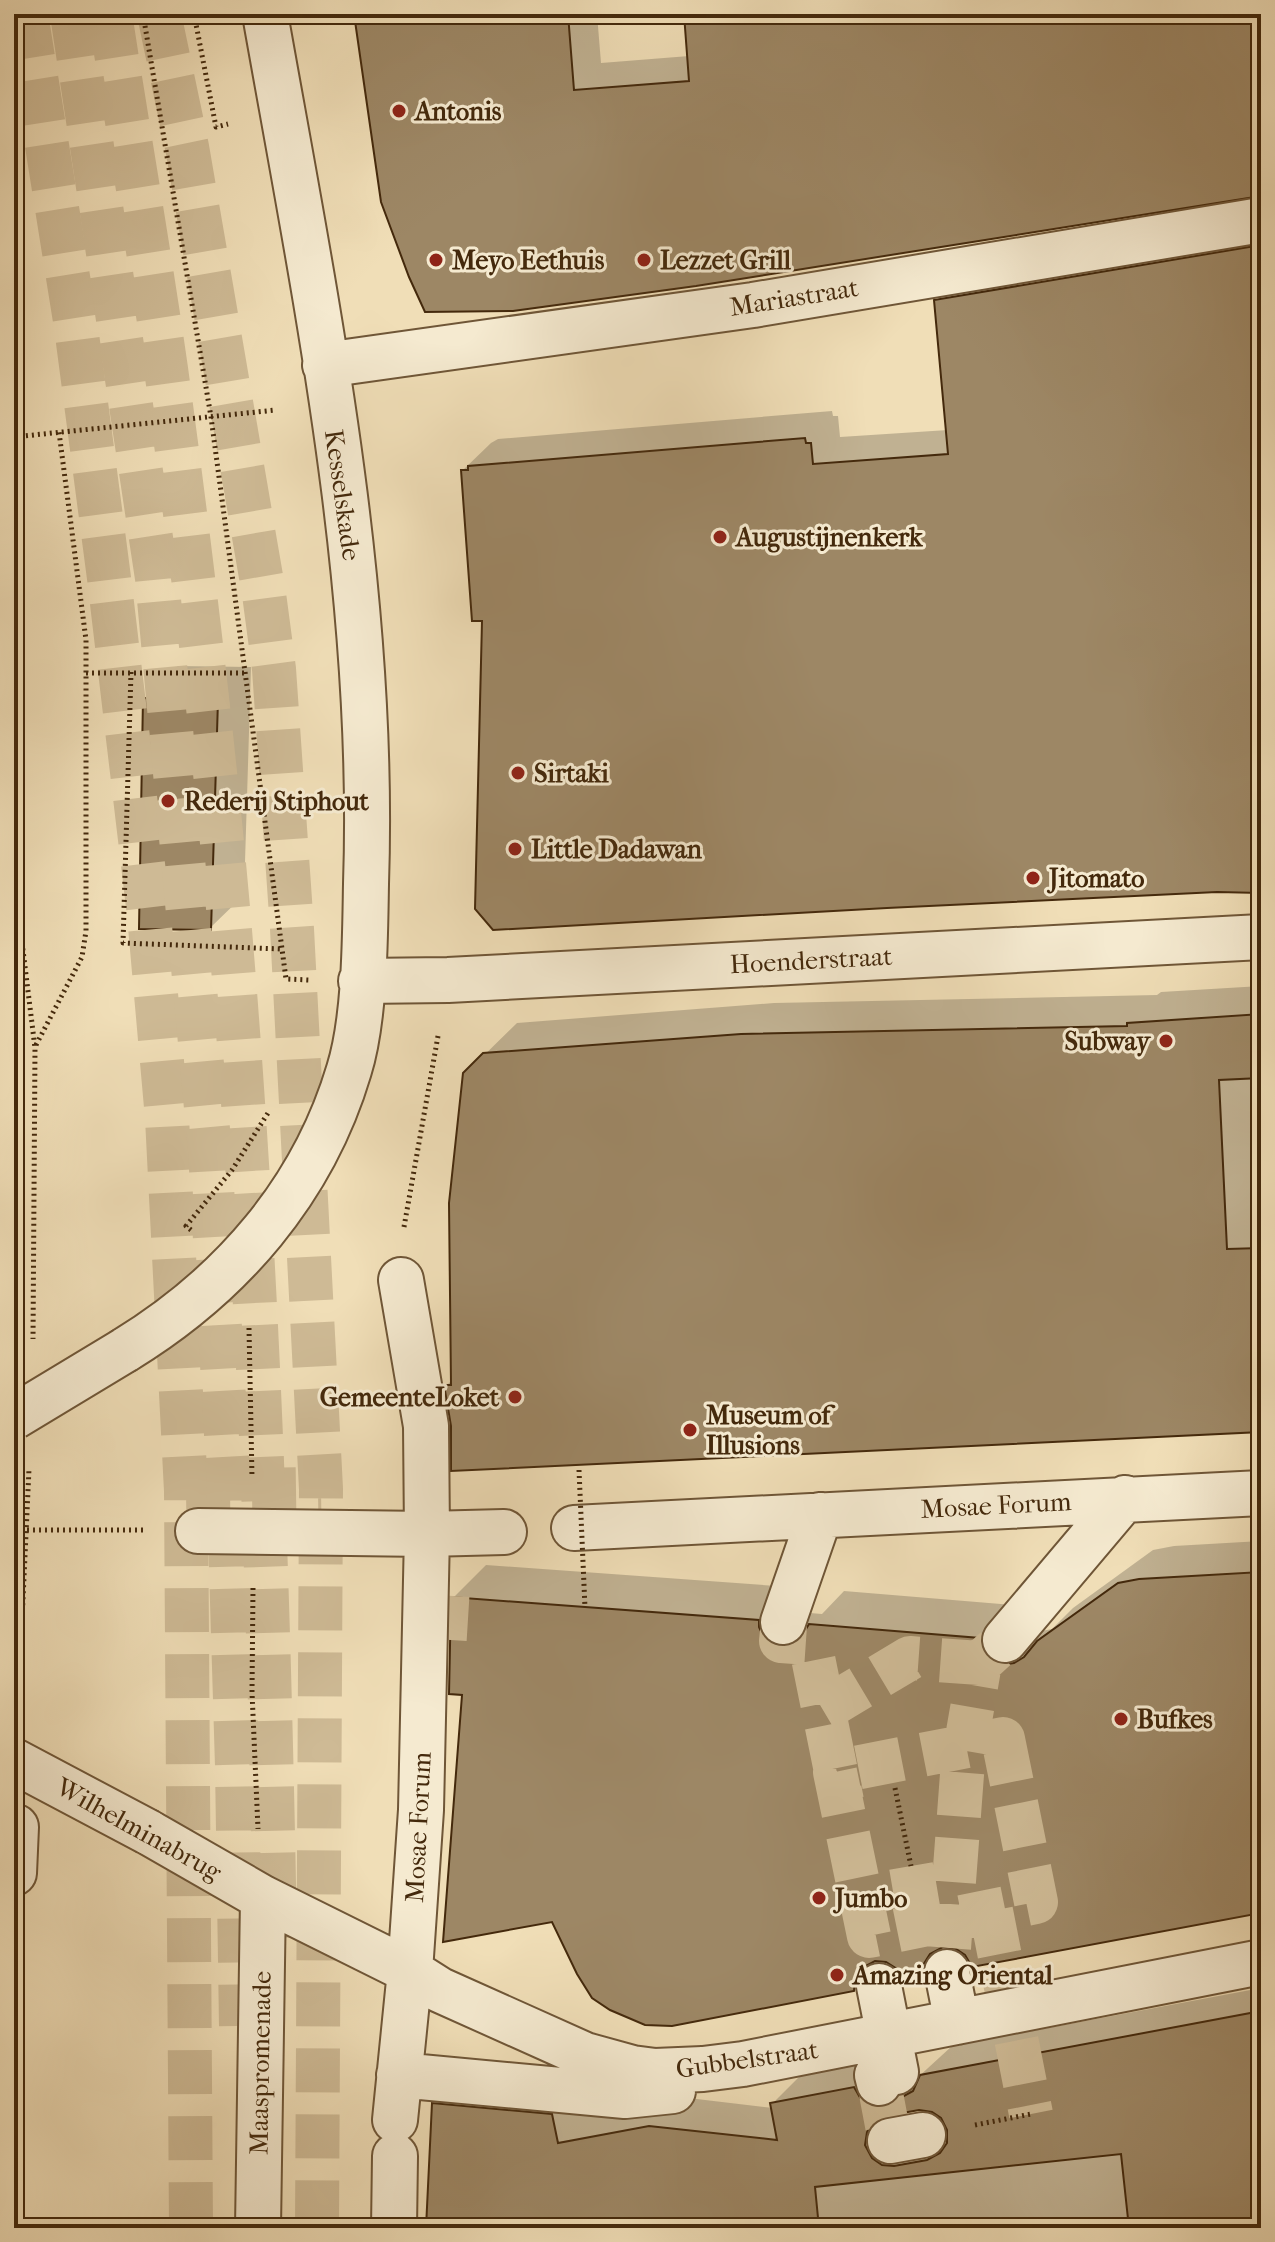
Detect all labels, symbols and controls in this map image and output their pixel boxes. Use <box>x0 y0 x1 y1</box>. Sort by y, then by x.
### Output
place label: Antonis <box>413 96 502 127</box>
marker: Antonis <box>390 102 408 120</box>
place label: Meyo Eethuis <box>452 245 605 276</box>
place label: Lezzet Grill <box>660 245 792 276</box>
marker: Meyo Eethuis <box>427 251 445 269</box>
marker: Lezzet Grill <box>635 251 653 269</box>
street label: Mariastraat <box>728 272 861 323</box>
street label: Kesselskade <box>318 427 367 563</box>
place label: Augustijnenkerk <box>734 522 924 553</box>
marker: Augustijnenkerk <box>711 528 729 546</box>
place label: Sirtaki <box>534 758 609 789</box>
marker: Sirtaki <box>509 764 527 782</box>
place label: Rederij Stiphout <box>184 786 370 817</box>
marker: Rederij Stiphout <box>159 792 177 810</box>
place label: Little Dadawan <box>531 834 703 865</box>
marker: Little Dadawan <box>506 840 524 858</box>
place label: Jitomato <box>1046 863 1144 894</box>
marker: Jitomato <box>1024 869 1042 887</box>
street label: Hoenderstraat <box>729 941 894 980</box>
place label: Subway <box>1064 1026 1152 1057</box>
marker: Subway <box>1157 1032 1175 1050</box>
place label: GemeenteLoket <box>320 1382 500 1413</box>
marker: GemeenteLoket <box>506 1388 524 1406</box>
place label: Museum of Illusions <box>706 1400 835 1461</box>
marker: Museum of Illusions <box>681 1421 699 1439</box>
street label: Mosae Forum <box>920 1486 1073 1525</box>
place label: Bufkes <box>1137 1704 1213 1735</box>
marker: Bufkes <box>1112 1710 1130 1728</box>
street label: Mosae Forum <box>399 1750 438 1903</box>
street label: Wilhelminabrug <box>50 1771 228 1888</box>
place label: Jumbo <box>832 1883 907 1914</box>
marker: Jumbo <box>810 1889 828 1907</box>
place label: Amazing Oriental <box>851 1960 1053 1991</box>
marker: Amazing Oriental <box>828 1966 846 1984</box>
street label: Maaspromenade <box>243 1971 278 2155</box>
street label: Gubbelstraat <box>674 2034 821 2085</box>

